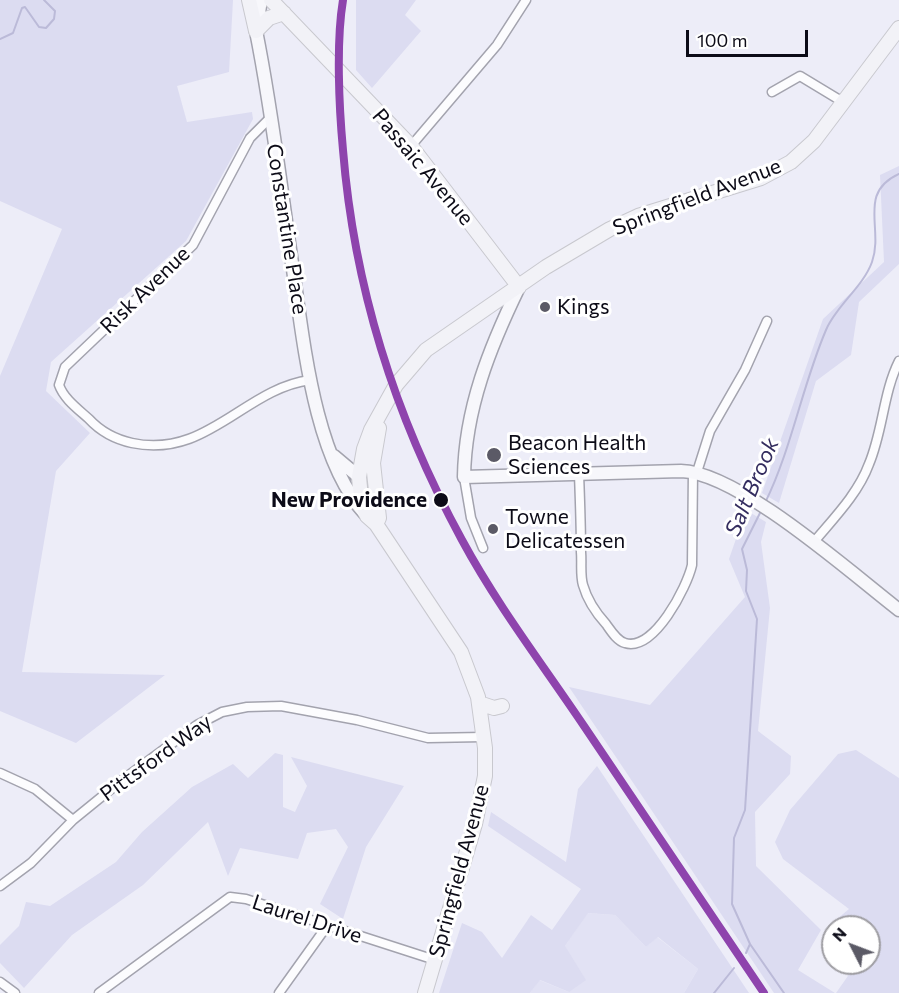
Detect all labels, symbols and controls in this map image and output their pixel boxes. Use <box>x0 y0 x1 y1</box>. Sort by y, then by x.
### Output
scale bar <box>689 18 810 56</box>
text: 100 m <box>697 29 747 51</box>
street label: Passaic Avenue <box>367 104 479 230</box>
street label: Constantine Place <box>261 142 313 316</box>
street label: Springfield Avenue <box>609 153 785 241</box>
street label: Risk Avenue <box>95 241 195 339</box>
place label: Kings <box>557 294 609 320</box>
marker: Kings <box>538 300 552 314</box>
place label: Beacon Health Sciences <box>508 430 646 480</box>
water label: Salt Brook <box>720 434 784 540</box>
marker: Beacon Health Sciences <box>485 446 503 464</box>
place label: New Providence <box>271 487 427 513</box>
marker: New Providence <box>432 491 450 509</box>
place label: Towne Delicatessen <box>505 504 625 554</box>
marker: Towne Delicatessen <box>486 522 500 536</box>
street label: Pittsford Way <box>95 709 217 807</box>
street label: Springfield Avenue <box>424 782 494 960</box>
street label: Laurel Drive <box>249 889 365 949</box>
north arrow <box>821 915 881 975</box>
text: N <box>828 923 850 945</box>

